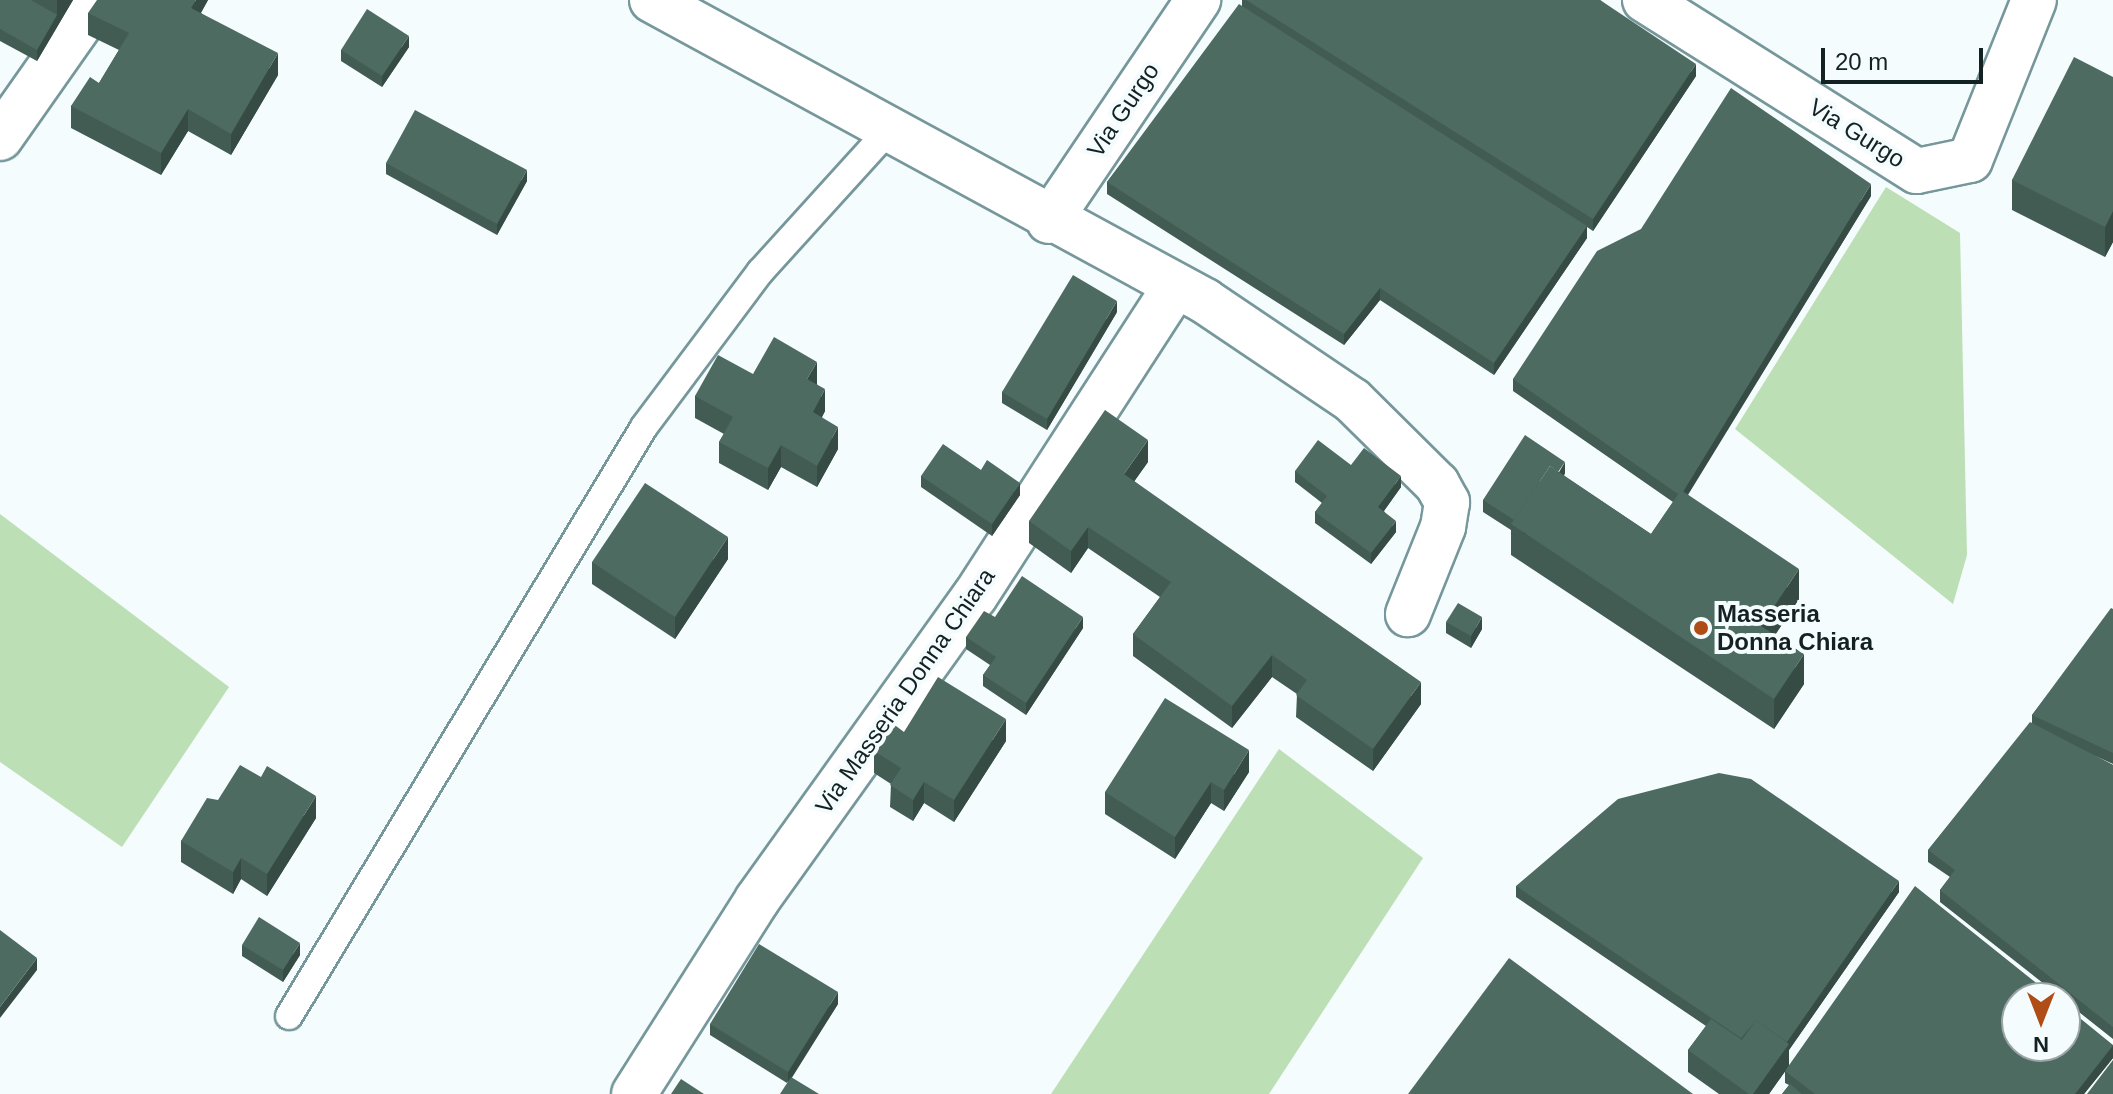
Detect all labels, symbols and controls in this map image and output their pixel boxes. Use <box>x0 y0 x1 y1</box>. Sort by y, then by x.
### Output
scale bar <box>1825 32 1987 82</box>
text: 20 m <box>1835 48 1888 75</box>
street label: Via Gurgo <box>1081 57 1165 163</box>
street label: Via Gurgo <box>1804 92 1910 174</box>
street label: Via Masseria Donna Chiara <box>809 563 1001 819</box>
place label: Masseria Donna Chiara <box>1717 600 1873 656</box>
marker: Masseria Donna Chiara <box>1692 619 1710 637</box>
north arrow <box>2001 982 2081 1062</box>
text: N <box>2033 1032 2049 1057</box>

